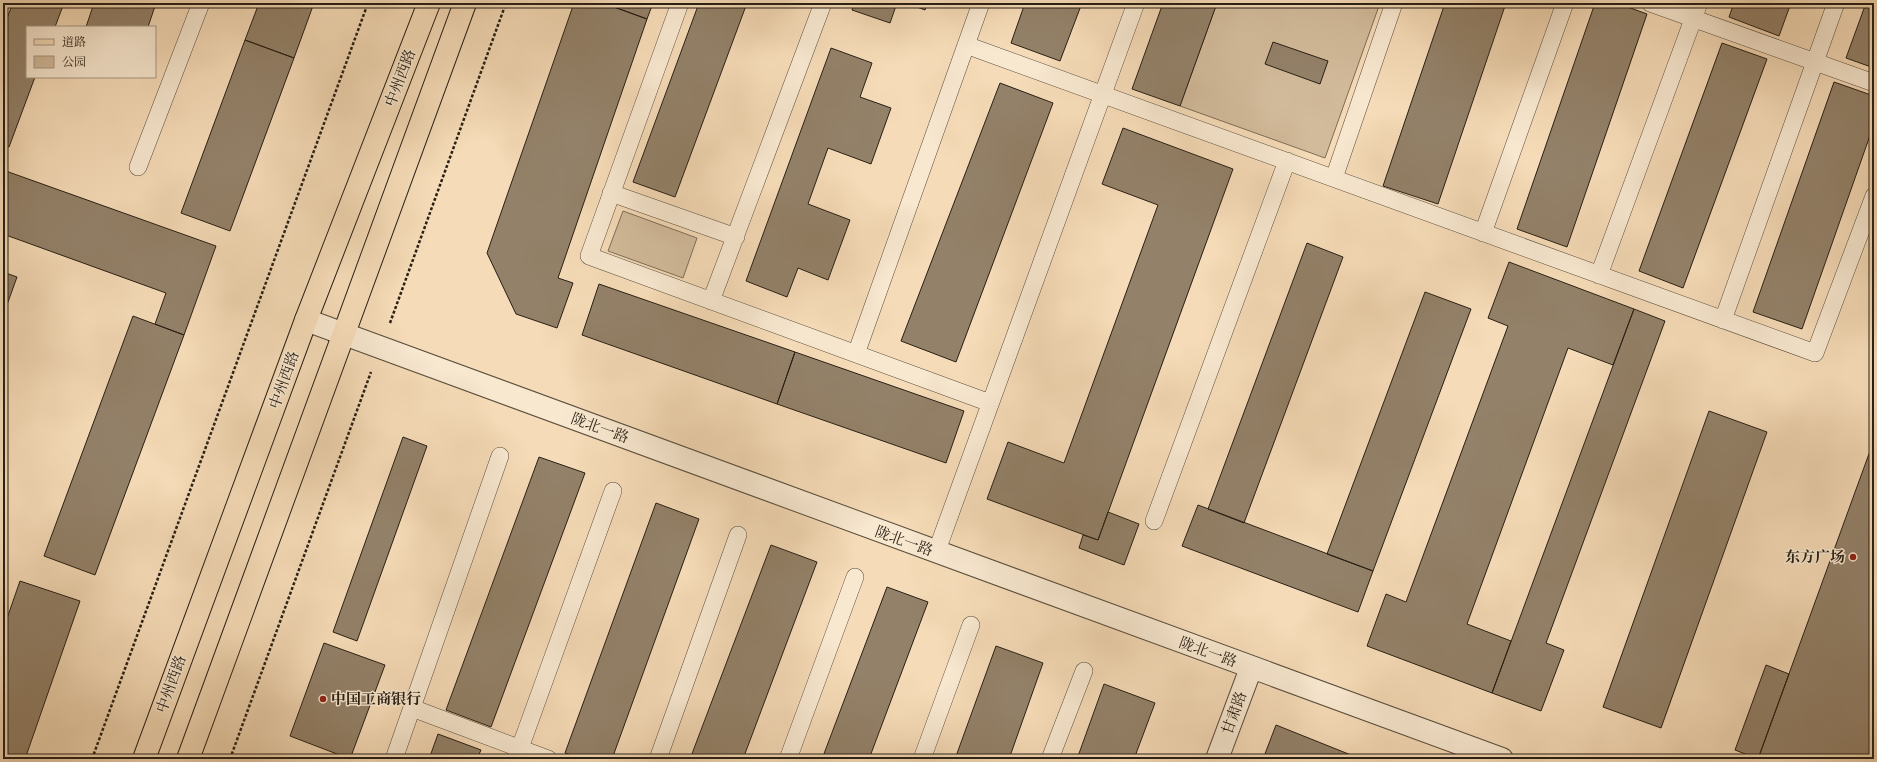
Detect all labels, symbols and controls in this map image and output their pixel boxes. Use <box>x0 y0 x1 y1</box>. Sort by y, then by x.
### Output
legend <box>26 26 156 78</box>
text: 道路 <box>62 34 86 50</box>
street label: 中州西路 <box>380 46 420 110</box>
text: 公园 <box>62 54 86 70</box>
street label: 中州西路 <box>264 348 304 412</box>
street label: 陇北一路 <box>568 408 632 448</box>
street label: 陇北一路 <box>872 521 936 561</box>
place label: 东方广场 <box>1785 547 1845 567</box>
marker: 东方广场 <box>1848 552 1858 562</box>
street label: 陇北一路 <box>1176 632 1240 672</box>
street label: 中州西路 <box>151 652 191 716</box>
street label: 甘肃路 <box>1217 688 1251 738</box>
place label: 中国工商银行 <box>331 689 421 709</box>
marker: 中国工商银行 <box>318 694 328 704</box>

